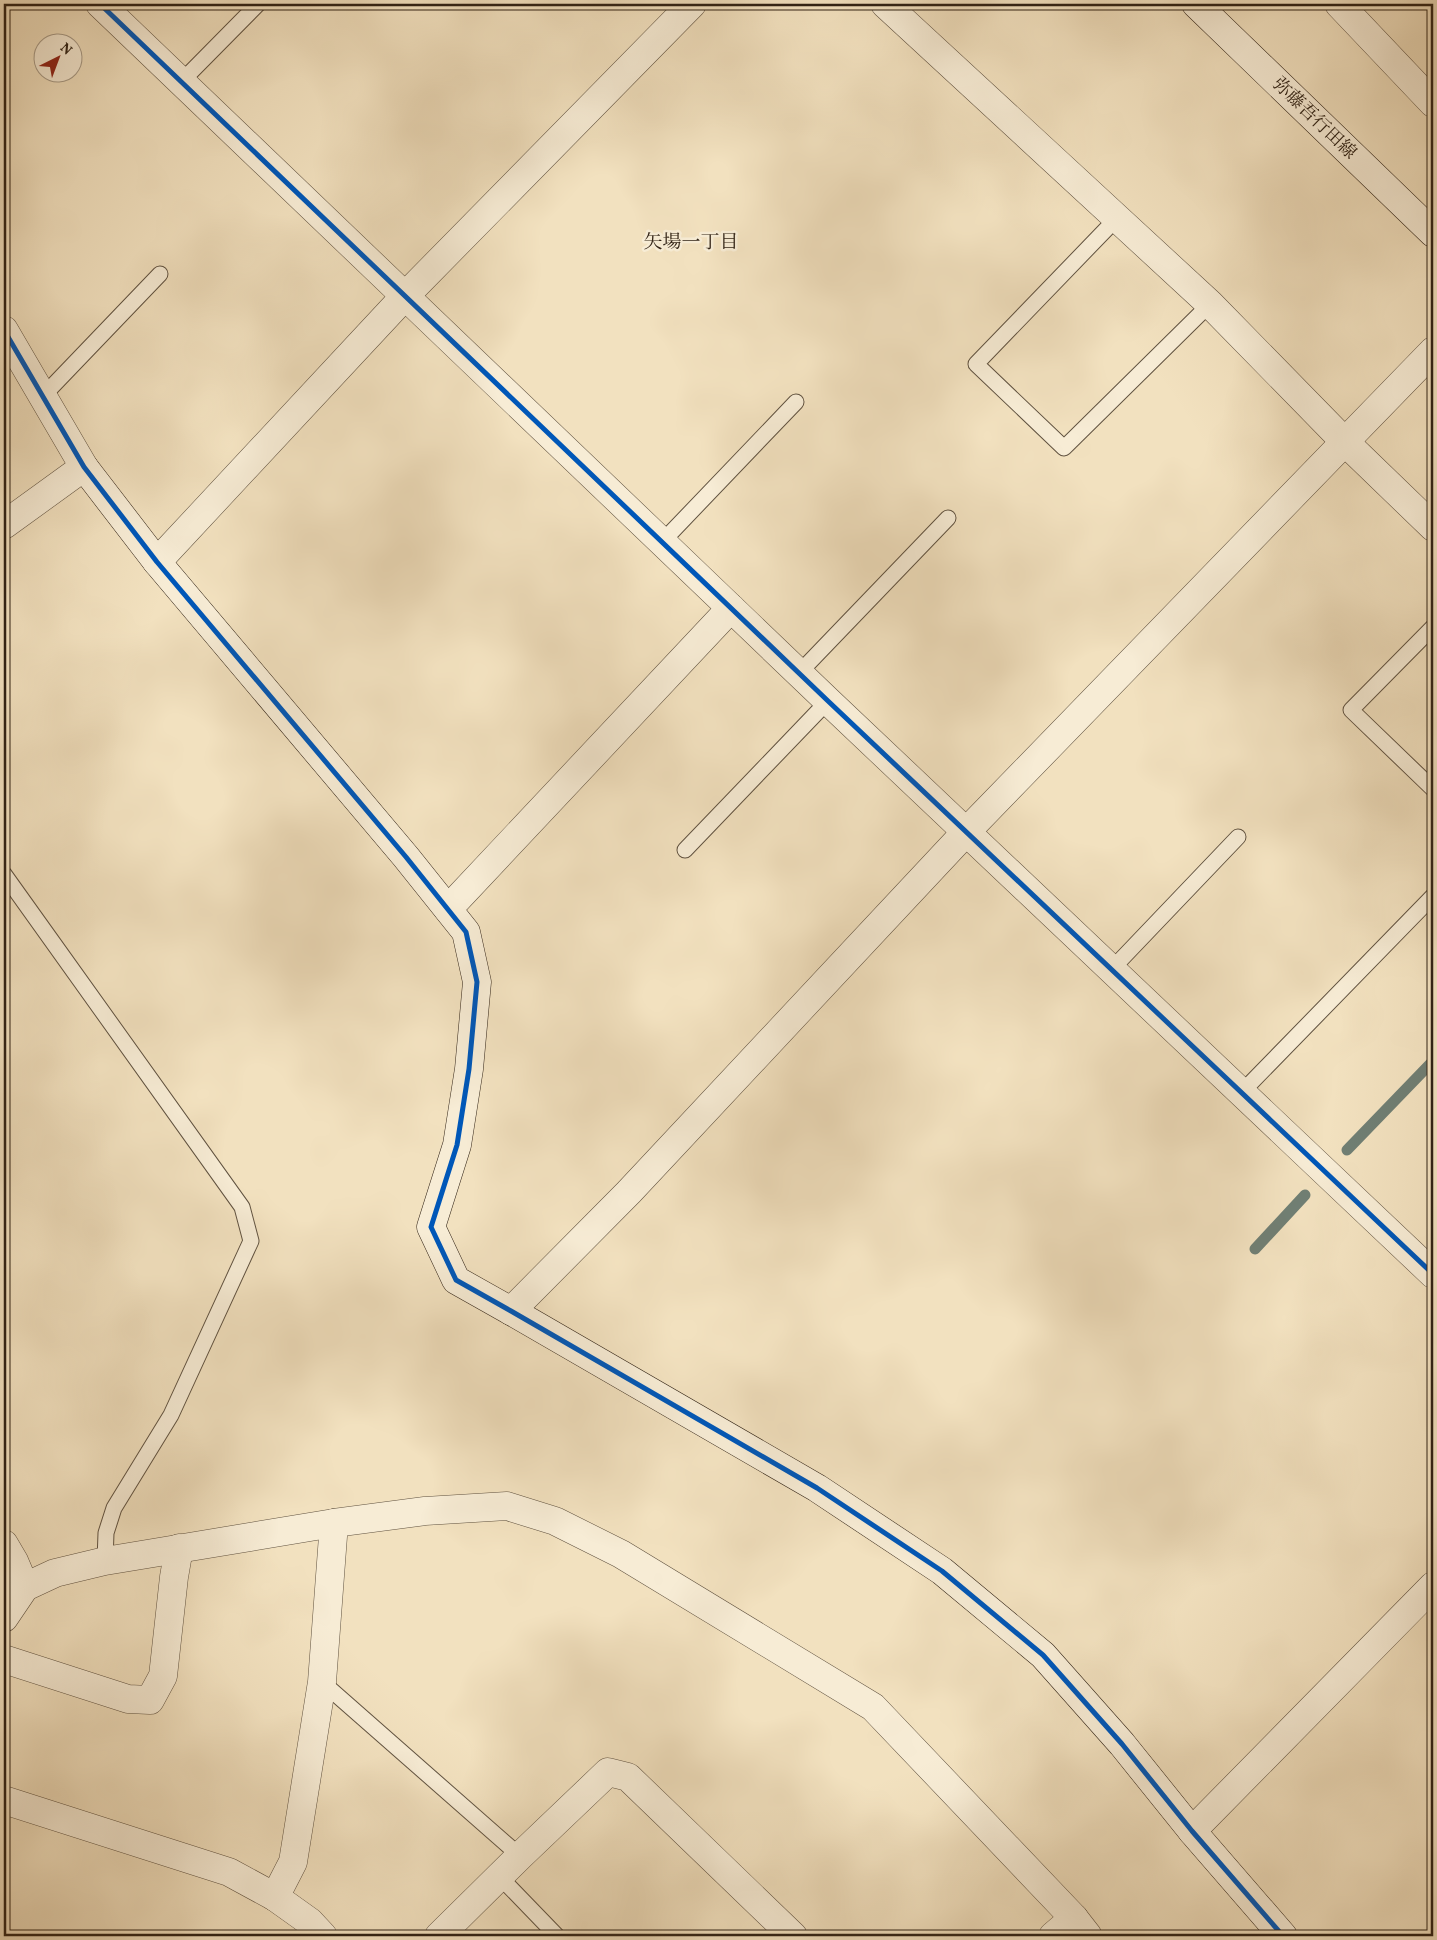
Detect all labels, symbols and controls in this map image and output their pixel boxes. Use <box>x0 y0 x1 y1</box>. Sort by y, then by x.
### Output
north arrow <box>32 32 82 82</box>
text: N <box>56 39 76 60</box>
street label: 弥藤吾行田線 <box>1266 72 1362 166</box>
district label: 矢場一丁目 <box>643 230 739 256</box>

